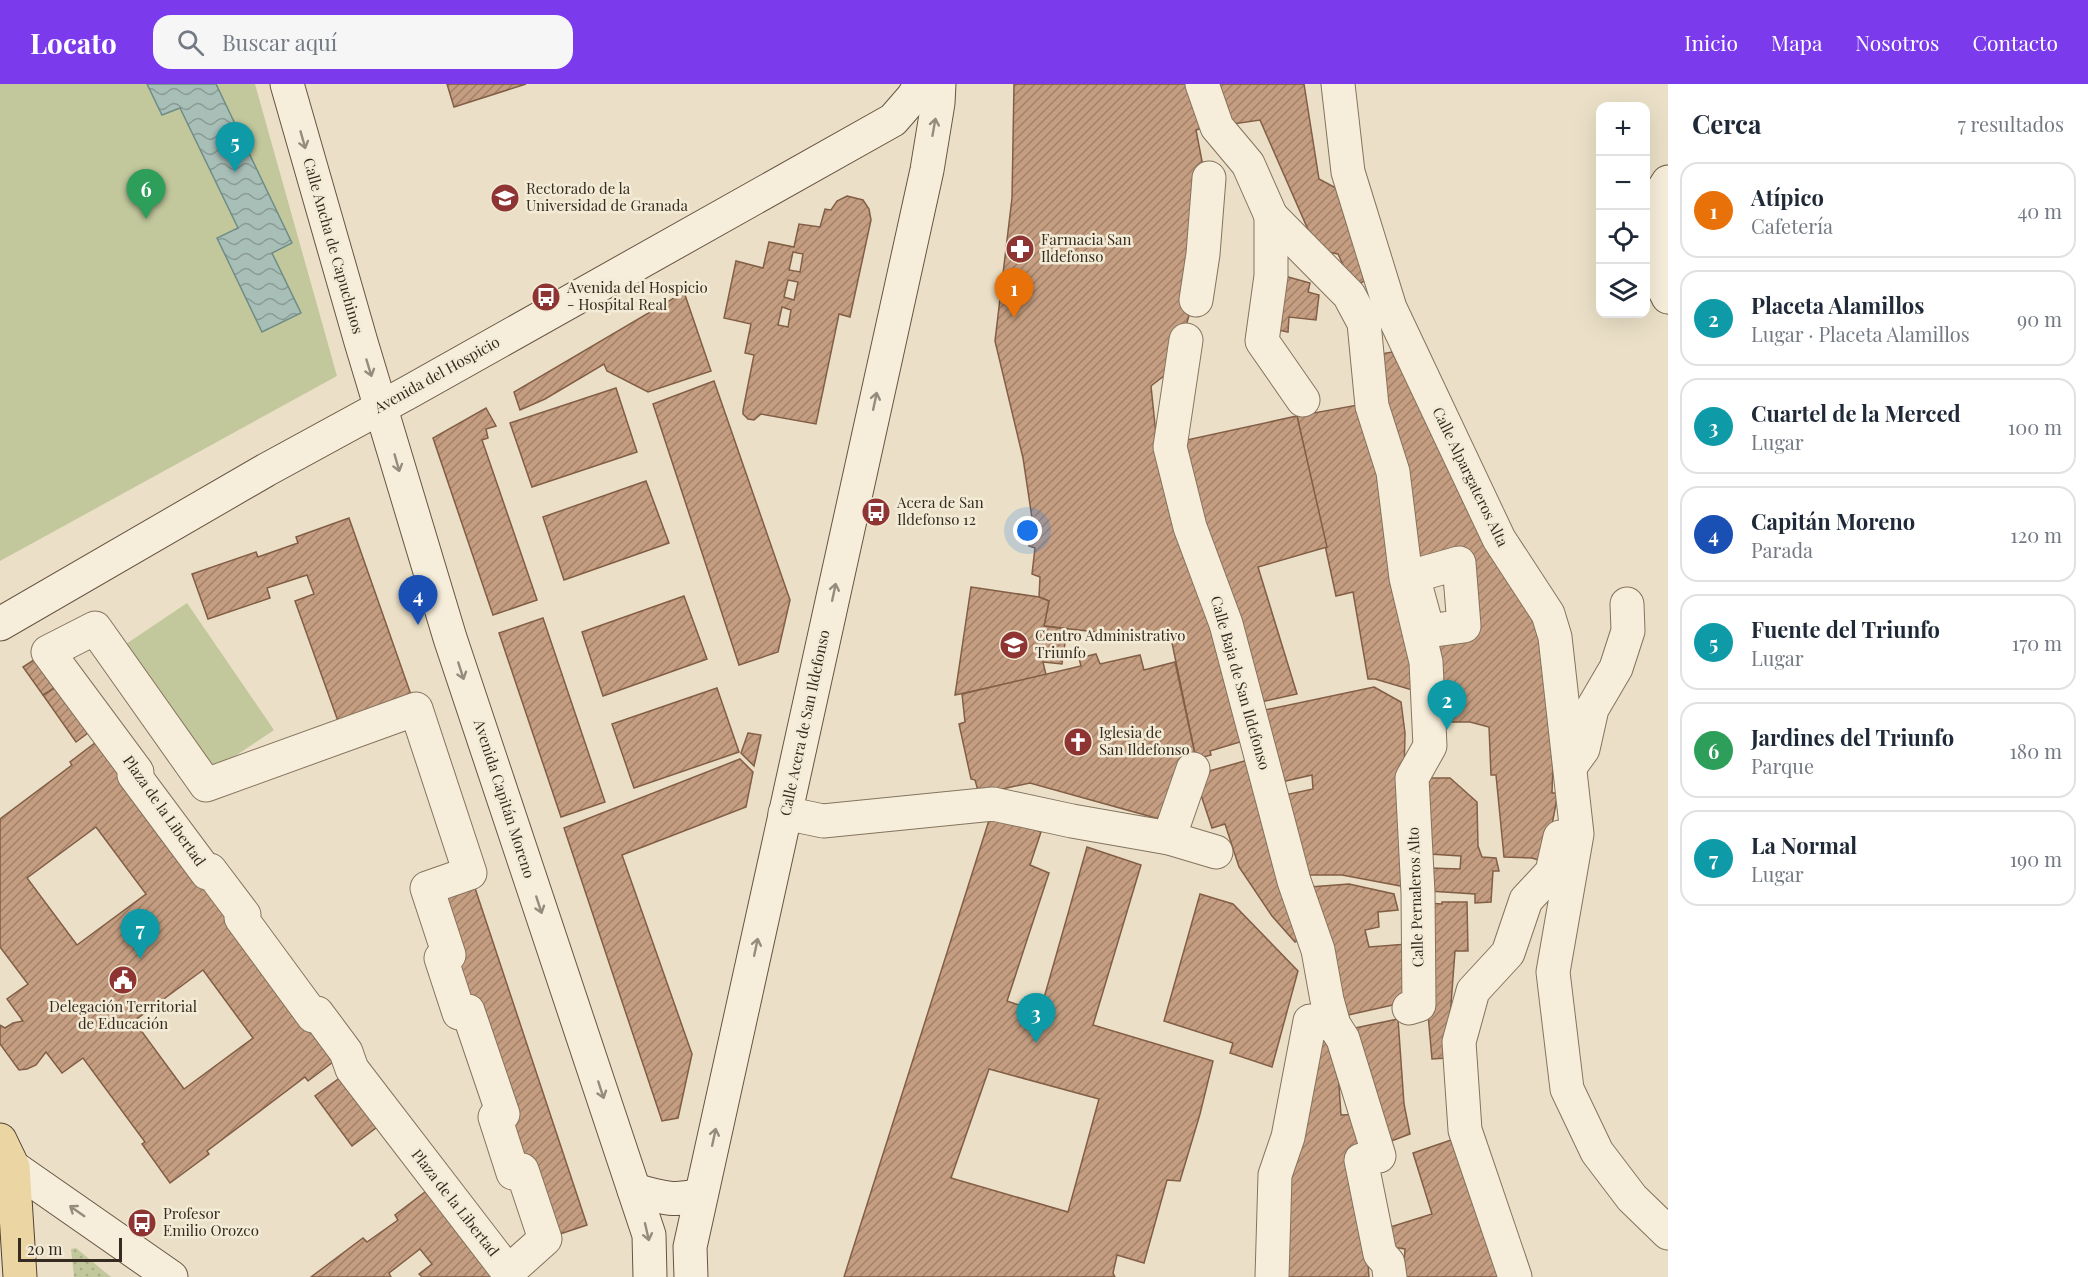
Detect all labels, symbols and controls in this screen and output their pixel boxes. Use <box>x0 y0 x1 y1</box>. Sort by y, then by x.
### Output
search box <box>153 15 573 69</box>
text: Locato <box>30 24 117 61</box>
icon: search <box>174 26 207 59</box>
text: Buscar aquí <box>222 27 337 57</box>
text: Inicio <box>1684 28 1738 56</box>
text: Mapa <box>1771 28 1822 56</box>
text: Nosotros <box>1855 28 1939 56</box>
text: Contacto <box>1972 28 2058 56</box>
map controls <box>1596 102 1650 318</box>
button: + <box>1596 102 1650 156</box>
text: Cerca <box>1692 106 1761 141</box>
text: 7 resultados <box>1958 110 2064 137</box>
one-way arrow <box>929 118 940 137</box>
pin: 5 <box>216 122 254 172</box>
one-way arrow <box>298 130 309 149</box>
street label: Calle Ancha de Capuchinos <box>299 155 369 336</box>
button: − <box>1596 156 1650 210</box>
pin: 6 <box>126 170 166 219</box>
place label: Rectorado de la Universidad de Granada <box>526 178 688 215</box>
school or university icon: Rectorado de la Universidad de Granada <box>489 182 521 214</box>
text: Atípico <box>1751 182 1824 212</box>
text: 1 <box>1710 197 1717 224</box>
text: 40 m <box>2017 197 2062 224</box>
button: locate <box>1596 210 1650 264</box>
text: Cafetería <box>1751 212 1833 239</box>
place label: Farmacia San Ildefonso <box>1041 229 1132 266</box>
pharmacy icon: Farmacia San Ildefonso <box>1004 233 1036 265</box>
button: layers <box>1596 264 1650 318</box>
pin: 1 <box>994 268 1034 318</box>
place label: Avenida del Hospicio - Hospital Real <box>566 277 708 314</box>
bus stop icon: Avenida del Hospicio - Hospital Real <box>530 281 562 313</box>
text: Placeta Alamillos <box>1751 290 1924 320</box>
text: 2 <box>1708 305 1719 332</box>
text: 90 m <box>2017 305 2062 332</box>
text: Lugar · Placeta Alamillos <box>1751 320 1970 347</box>
street label: Avenida del Hospicio <box>369 331 503 417</box>
one-way arrow <box>364 358 375 377</box>
one-way arrow <box>870 392 882 411</box>
text: Cuartel de la Merced <box>1751 398 1961 428</box>
street label: Calle Alpargateros Alta <box>1428 403 1514 550</box>
text: 3 <box>1709 413 1718 440</box>
text: 100 m <box>2008 413 2062 440</box>
text: Lugar <box>1751 428 1804 455</box>
one-way arrow <box>392 453 403 472</box>
place label: Acera de San Ildefonso 12 <box>896 492 984 529</box>
bus stop icon: Acera de San Ildefonso 12 <box>860 496 892 528</box>
text: Capitán Moreno <box>1751 506 1915 536</box>
your location <box>1013 516 1042 545</box>
text: 4 <box>1708 521 1719 548</box>
text: 120 m <box>2010 521 2062 548</box>
text: Parada <box>1751 536 1813 563</box>
pin: 4 <box>398 576 438 625</box>
one-way arrow <box>828 583 840 602</box>
street label: Calle Baja de San Ildefonso <box>1207 593 1275 772</box>
text: Fuente del Triunfo <box>1751 614 1940 644</box>
place label: Centro Administrativo Triunfo <box>1035 625 1186 662</box>
street label: Calle Acera de San Ildefonso <box>775 628 834 818</box>
school or university icon: Centro Administrativo Triunfo <box>998 629 1030 661</box>
text: 5 <box>1709 629 1718 656</box>
text: 170 m <box>2012 629 2062 656</box>
text: Lugar <box>1751 644 1804 671</box>
one-way arrow <box>456 661 467 680</box>
pin: 2 <box>1428 680 1466 730</box>
street label: Avenida Capitán Moreno <box>470 716 540 881</box>
place label: Iglesia de San Ildefonso <box>1099 722 1190 759</box>
text: Jardines del Triunfo <box>1751 722 1954 752</box>
church icon: Iglesia de San Ildefonso <box>1062 726 1094 758</box>
text: 6 <box>1708 737 1719 764</box>
text: 180 m <box>2009 737 2062 764</box>
street label: Plaza de la Libertad <box>119 751 211 870</box>
text: Parque <box>1751 752 1814 779</box>
street label: Calle Pernaleros Alto <box>1403 827 1427 968</box>
text: La Normal <box>1751 830 1857 860</box>
text: 7 <box>1709 845 1718 872</box>
text: 190 m <box>2010 845 2062 872</box>
text: Lugar <box>1751 860 1804 887</box>
one-way arrow <box>534 895 545 914</box>
pin: 7 <box>120 910 160 959</box>
one-way arrow <box>751 937 762 957</box>
public building icon: Delegación Territorial de Educación <box>107 964 139 996</box>
pin: 3 <box>1016 994 1056 1043</box>
place label: Delegación Territorial de Educación <box>49 996 197 1033</box>
one-way arrow <box>596 1080 607 1099</box>
one-way arrow <box>709 1128 720 1147</box>
street label: Plaza de la Libertad <box>408 1145 504 1260</box>
place label: Profesor Emilio Orozco <box>163 1203 259 1240</box>
one-way arrow <box>70 1205 86 1217</box>
bus stop icon: Profesor Emilio Orozco <box>126 1207 158 1239</box>
one-way arrow <box>642 1222 653 1242</box>
scale bar <box>18 1235 122 1262</box>
text: 20 m <box>27 1238 62 1259</box>

